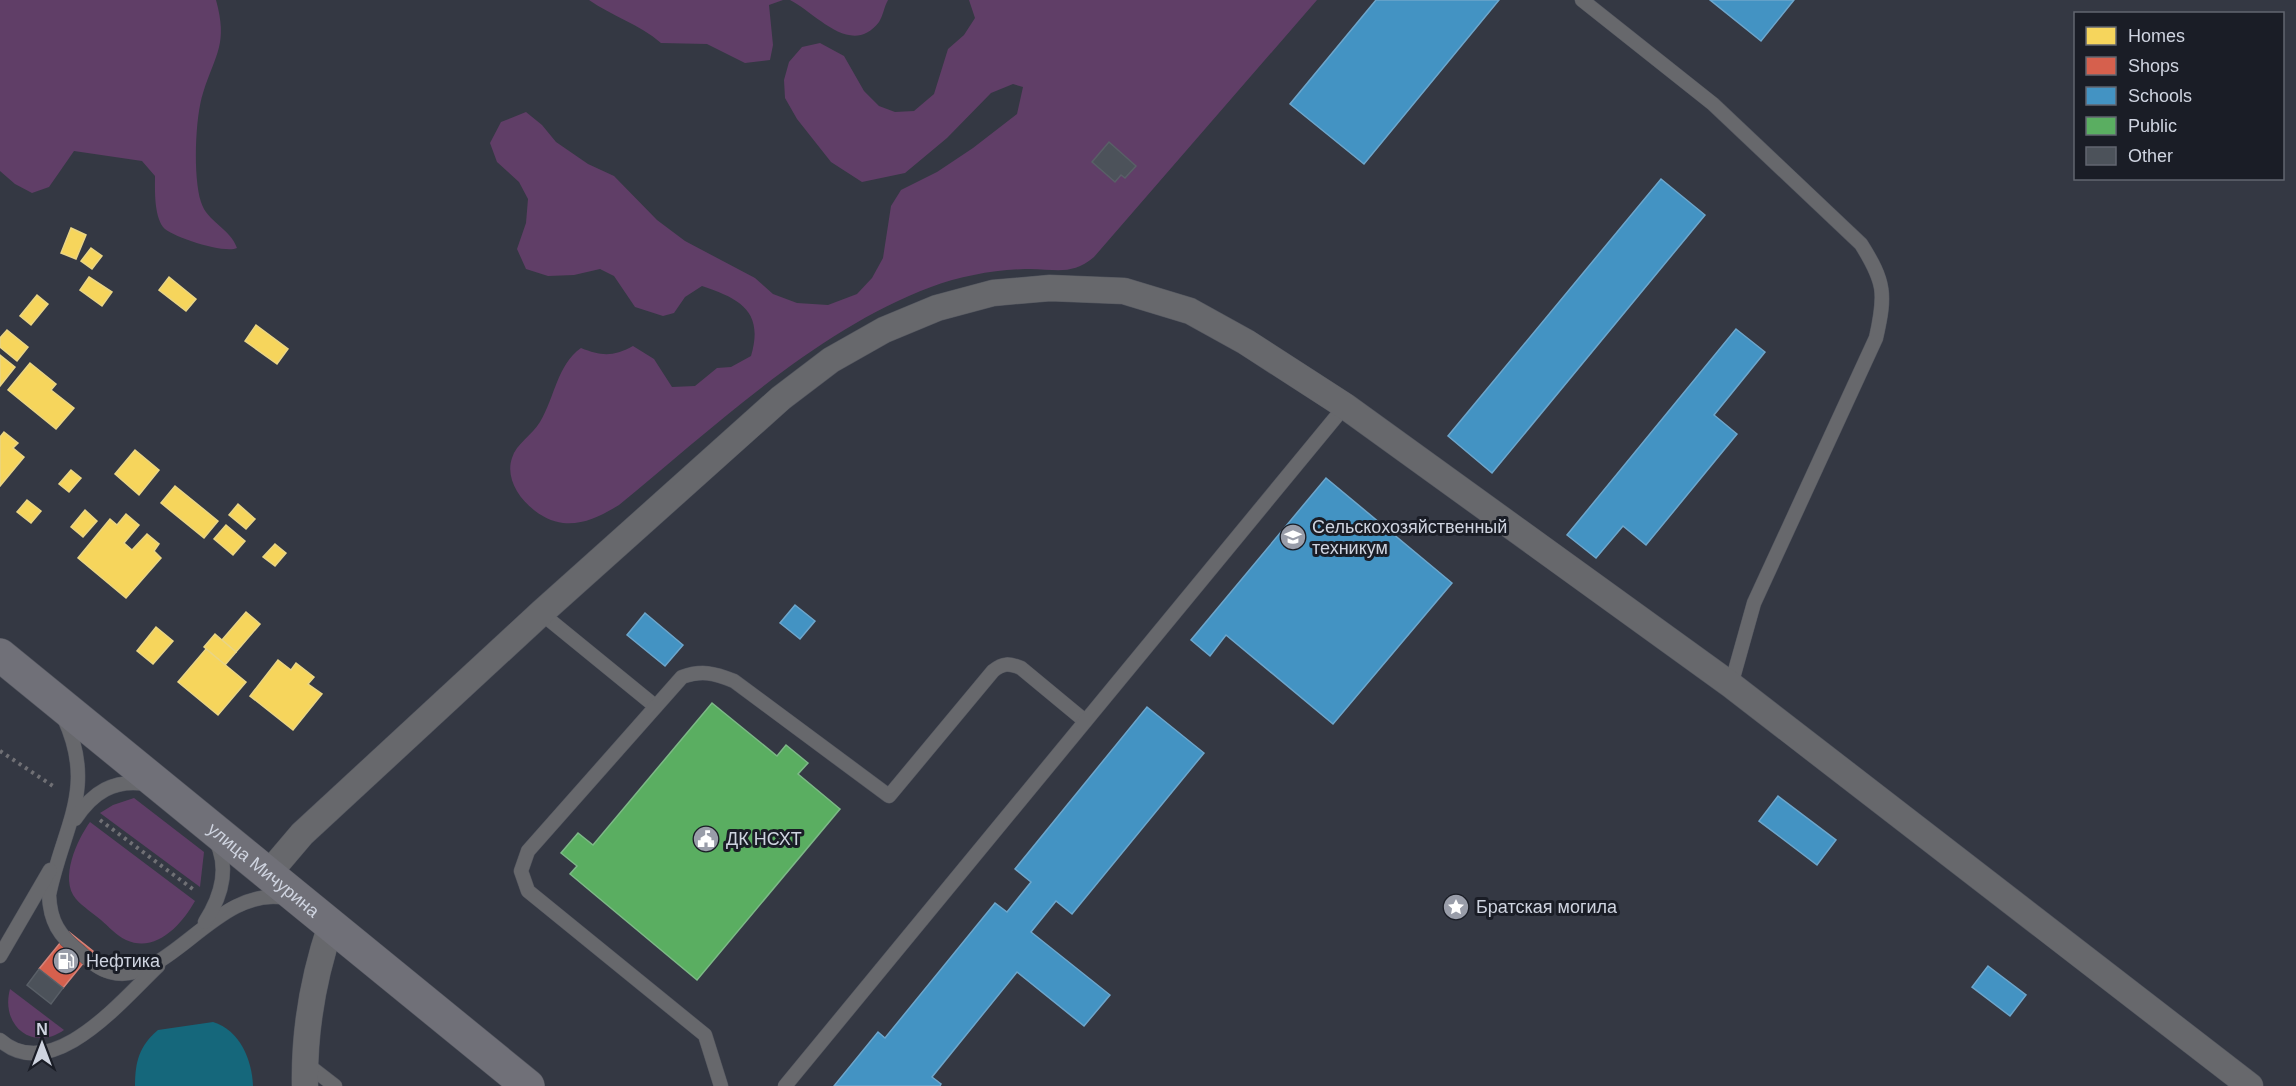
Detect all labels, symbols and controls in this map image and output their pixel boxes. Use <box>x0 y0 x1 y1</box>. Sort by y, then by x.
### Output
legend <box>2074 12 2284 180</box>
text: Homes <box>2128 26 2185 46</box>
text: Shops <box>2128 56 2179 76</box>
text: Schools <box>2128 86 2192 106</box>
text: Public <box>2128 116 2177 136</box>
text: Other <box>2128 146 2173 166</box>
place label: Сельскохозяйственный техникум <box>1312 517 1507 558</box>
school or university icon: Сельскохозяйственный техникум <box>1278 522 1308 552</box>
street label: улица Мичурина <box>204 819 324 922</box>
public building icon: ДК НСХТ <box>691 824 721 854</box>
place label: ДК НСХТ <box>726 829 802 849</box>
place icon: Братская могила <box>1441 892 1471 922</box>
place label: Братская могила <box>1476 897 1618 917</box>
fuel station icon: Нефтика <box>51 946 81 976</box>
place label: Нефтика <box>86 951 161 971</box>
north arrow <box>12 1014 72 1074</box>
text: N <box>36 1021 48 1038</box>

